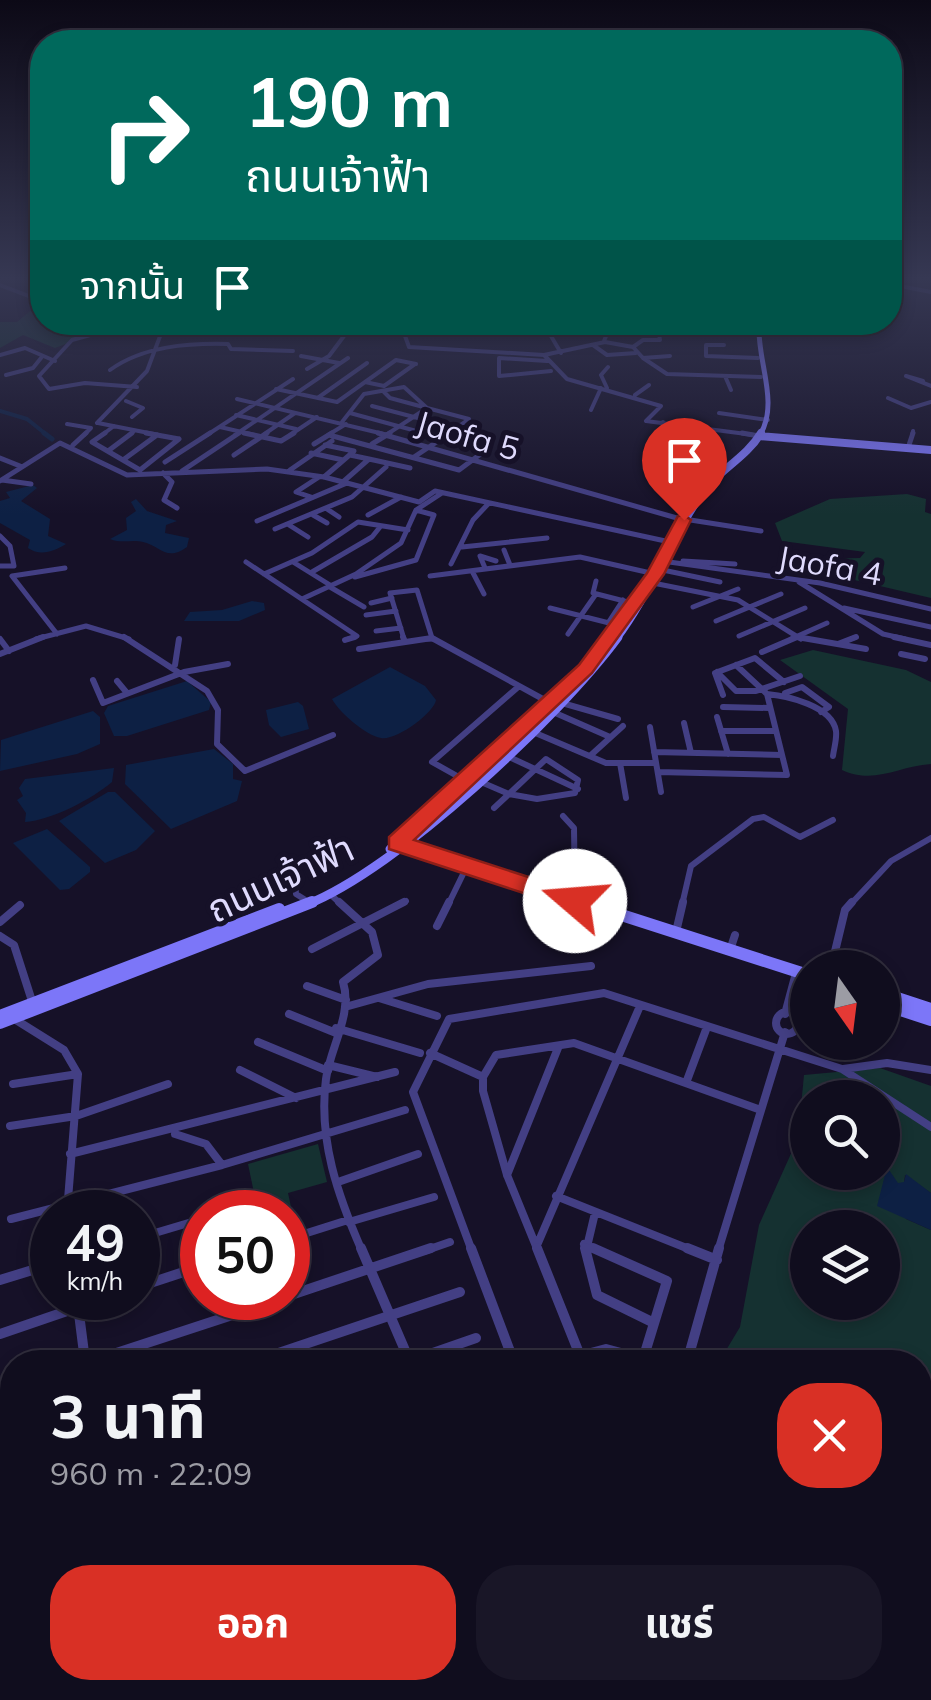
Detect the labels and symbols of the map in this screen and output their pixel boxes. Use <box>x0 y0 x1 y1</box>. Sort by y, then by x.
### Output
street label: Jaofa 5 <box>412 401 524 469</box>
pin <box>642 418 727 521</box>
street label: Jaofa 4 <box>775 536 885 594</box>
street label: ถนนเจ้าฟ้า <box>199 823 361 933</box>
position arrow <box>523 849 627 953</box>
north arrow <box>790 950 900 1060</box>
speed limit sign: 50 <box>180 1190 310 1320</box>

